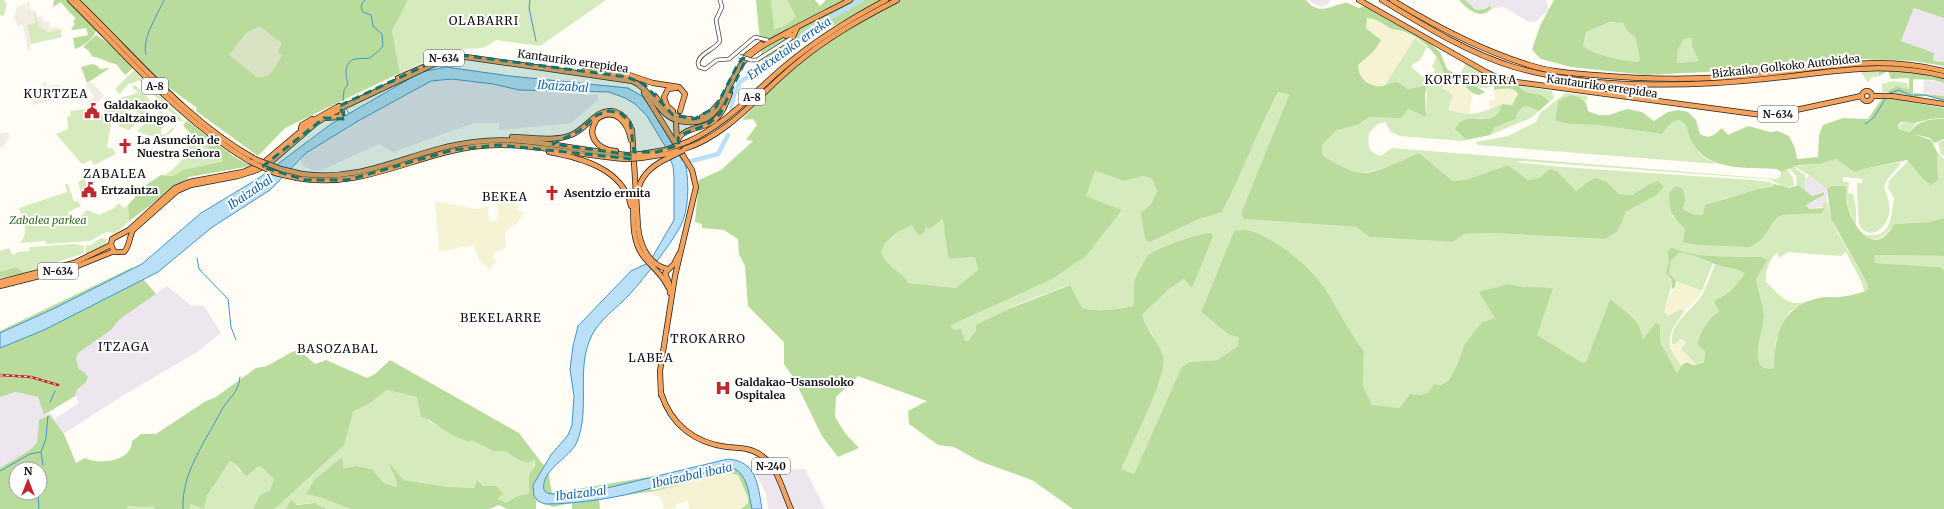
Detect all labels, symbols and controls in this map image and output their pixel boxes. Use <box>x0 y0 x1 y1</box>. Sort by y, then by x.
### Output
district label: OLABARRI <box>449 13 519 28</box>
water label: Erletxetako erreka <box>744 13 834 83</box>
street label: Kantauriko errepidea <box>517 46 629 76</box>
road number: N-634 <box>424 50 464 66</box>
street label: Bizkaiko Golkoko Autobidea <box>1711 51 1861 81</box>
street label: Kantauriko errepidea <box>1546 71 1658 101</box>
district label: KORTEDERRA <box>1425 72 1517 87</box>
water label: Ibaizabal <box>537 77 590 95</box>
road number: A-8 <box>142 78 168 94</box>
district label: KURTZEA <box>23 86 89 101</box>
road number: A-8 <box>739 89 765 105</box>
place label: Galdakaoko Udaltzaingoa <box>104 98 176 125</box>
public building icon: Galdakaoko Udaltzaingoa <box>83 102 101 120</box>
road number: N-634 <box>1758 106 1798 122</box>
place label: La Asunción de Nuestra Señora <box>137 133 220 160</box>
church icon: La Asunción de Nuestra Señora <box>116 137 134 155</box>
district label: ZABALEA <box>83 166 147 181</box>
water label: Ibaizabal <box>224 171 276 213</box>
public building icon: Ertzaintza <box>80 181 98 199</box>
place label: Ertzaintza <box>101 183 158 197</box>
church icon: Asentzio ermita <box>543 184 561 202</box>
place label: Asentzio ermita <box>563 186 650 200</box>
district label: BEKEA <box>482 189 528 204</box>
park label: Zabalea parkea <box>8 213 87 227</box>
road number: N-634 <box>38 263 78 279</box>
district label: BEKELARRE <box>460 310 542 325</box>
district label: TROKARRO <box>670 331 746 346</box>
district label: ITZAGA <box>98 339 150 354</box>
district label: BASOZABAL <box>297 341 379 356</box>
district label: LABEA <box>628 350 674 365</box>
place label: Galdakao-Usansoloko Ospitalea <box>735 375 854 402</box>
hospital icon: Galdakao-Usansoloko Ospitalea <box>714 379 732 397</box>
road number: N-240 <box>752 458 790 474</box>
water label: Ibaizabal ibaia <box>650 459 734 491</box>
north arrow <box>8 461 48 501</box>
text: N <box>24 464 33 478</box>
water label: Ibaizabal <box>555 482 608 504</box>

